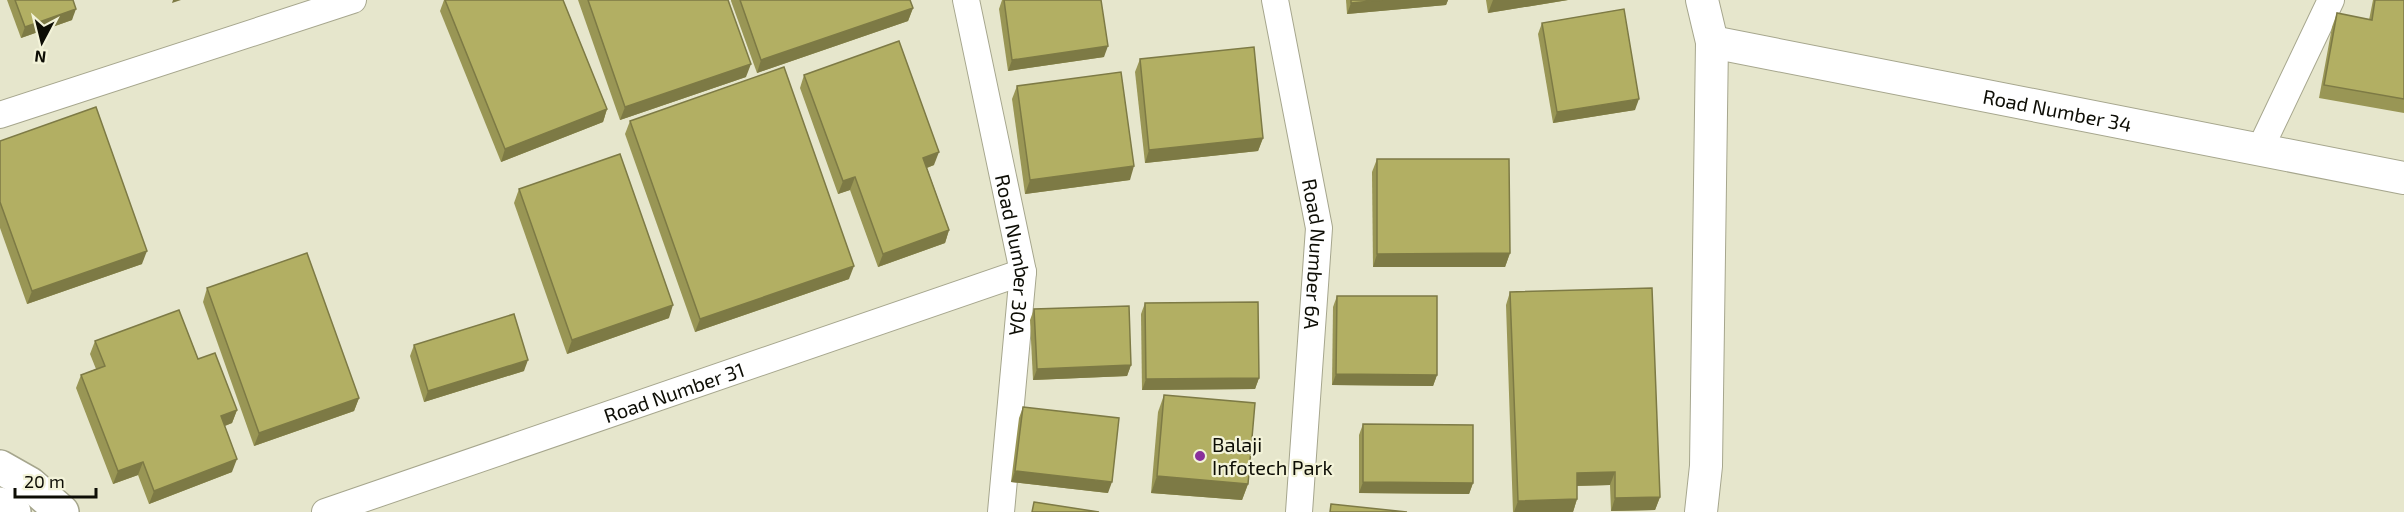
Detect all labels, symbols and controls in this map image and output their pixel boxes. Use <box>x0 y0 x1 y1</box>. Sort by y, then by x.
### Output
north arrow <box>12 12 72 72</box>
text: N <box>33 47 47 68</box>
street label: Road Number 34 <box>1981 84 2134 136</box>
street label: Road Number 30A <box>991 172 1036 337</box>
street label: Road Number 6A <box>1298 177 1331 331</box>
street label: Road Number 31 <box>601 357 747 427</box>
place label: Balaji Infotech Park <box>1212 432 1333 479</box>
marker: Balaji Infotech Park <box>1193 449 1207 463</box>
scale bar <box>15 461 96 499</box>
text: 20 m <box>24 470 65 492</box>

